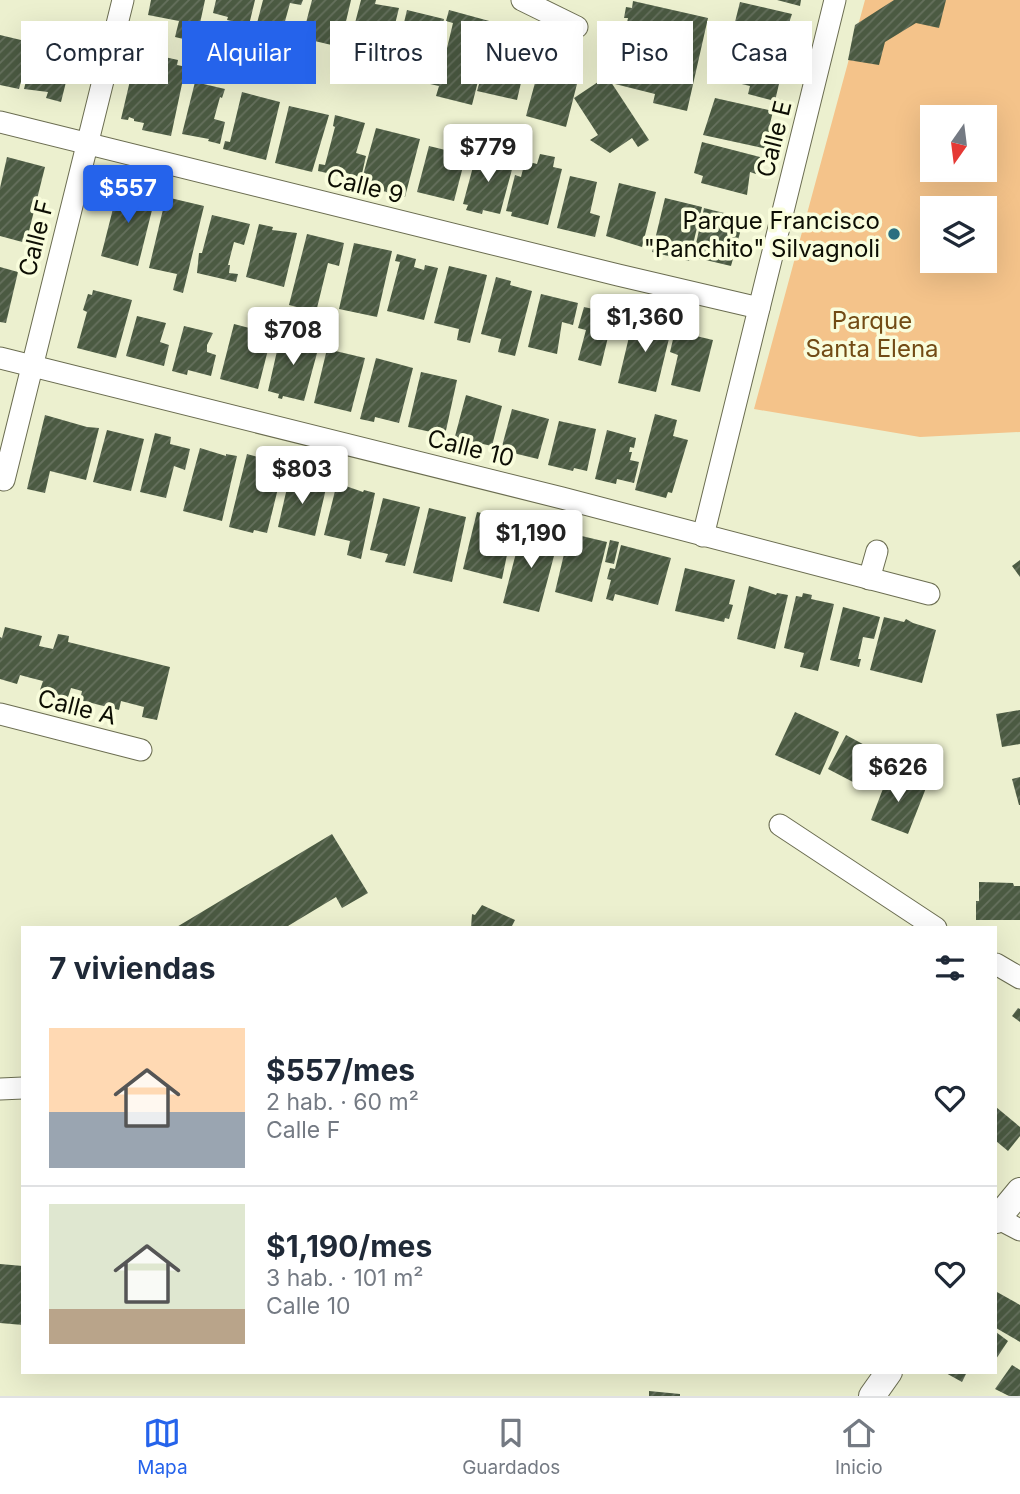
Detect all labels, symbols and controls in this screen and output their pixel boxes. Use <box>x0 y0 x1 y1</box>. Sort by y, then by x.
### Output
chip: Comprar <box>21 21 168 84</box>
chip: Alquilar <box>182 21 316 84</box>
chip: Filtros <box>330 21 447 84</box>
chip: Nuevo <box>461 21 583 84</box>
chip: Piso <box>597 21 693 84</box>
chip: Casa <box>707 21 812 84</box>
street label: Calle E <box>751 98 797 180</box>
north arrow <box>920 105 998 182</box>
map controls <box>920 105 997 273</box>
pin: $779 <box>447 124 529 184</box>
text: $779 <box>460 133 516 161</box>
street label: Calle 9 <box>324 162 406 210</box>
pin: $557 <box>87 166 169 225</box>
text: $557 <box>99 174 157 202</box>
button: layers <box>920 196 997 273</box>
street label: Calle F <box>13 197 59 279</box>
place label: Parque Francisco "Panchito" Silvagnoli <box>644 206 880 263</box>
marker: Parque Francisco "Panchito" Silvagnoli <box>886 226 902 242</box>
pin: $1,360 <box>588 294 702 354</box>
text: $1,360 <box>606 303 684 331</box>
park label: Parque Santa Elena <box>805 306 939 363</box>
pin: $708 <box>252 308 334 367</box>
text: $708 <box>264 316 322 344</box>
street label: Calle 10 <box>425 423 517 473</box>
pin: $803 <box>261 447 343 506</box>
text: $803 <box>272 455 332 483</box>
pin: $1,190 <box>474 510 588 570</box>
text: $1,190 <box>496 519 566 547</box>
street label: Calle A <box>35 683 119 731</box>
pin: $626 <box>857 744 939 804</box>
text: $626 <box>868 753 928 781</box>
icon: filters <box>931 949 969 987</box>
text: 7 viviendas <box>49 950 215 986</box>
text: $557/mes <box>266 1052 415 1088</box>
icon: home <box>105 1056 189 1140</box>
icon: heart <box>931 1079 969 1117</box>
text: 2 hab. · 60 m² <box>266 1088 419 1116</box>
text: Calle F <box>266 1116 340 1144</box>
text: $1,190/mes <box>266 1228 432 1264</box>
icon: home <box>105 1232 189 1316</box>
icon: heart <box>931 1255 969 1293</box>
text: 3 hab. · 101 m² <box>266 1264 423 1292</box>
text: Calle 10 <box>266 1292 351 1320</box>
tab: Mapa <box>137 1414 188 1479</box>
tab: Guardados <box>462 1414 560 1479</box>
tab: Inicio <box>835 1414 883 1479</box>

